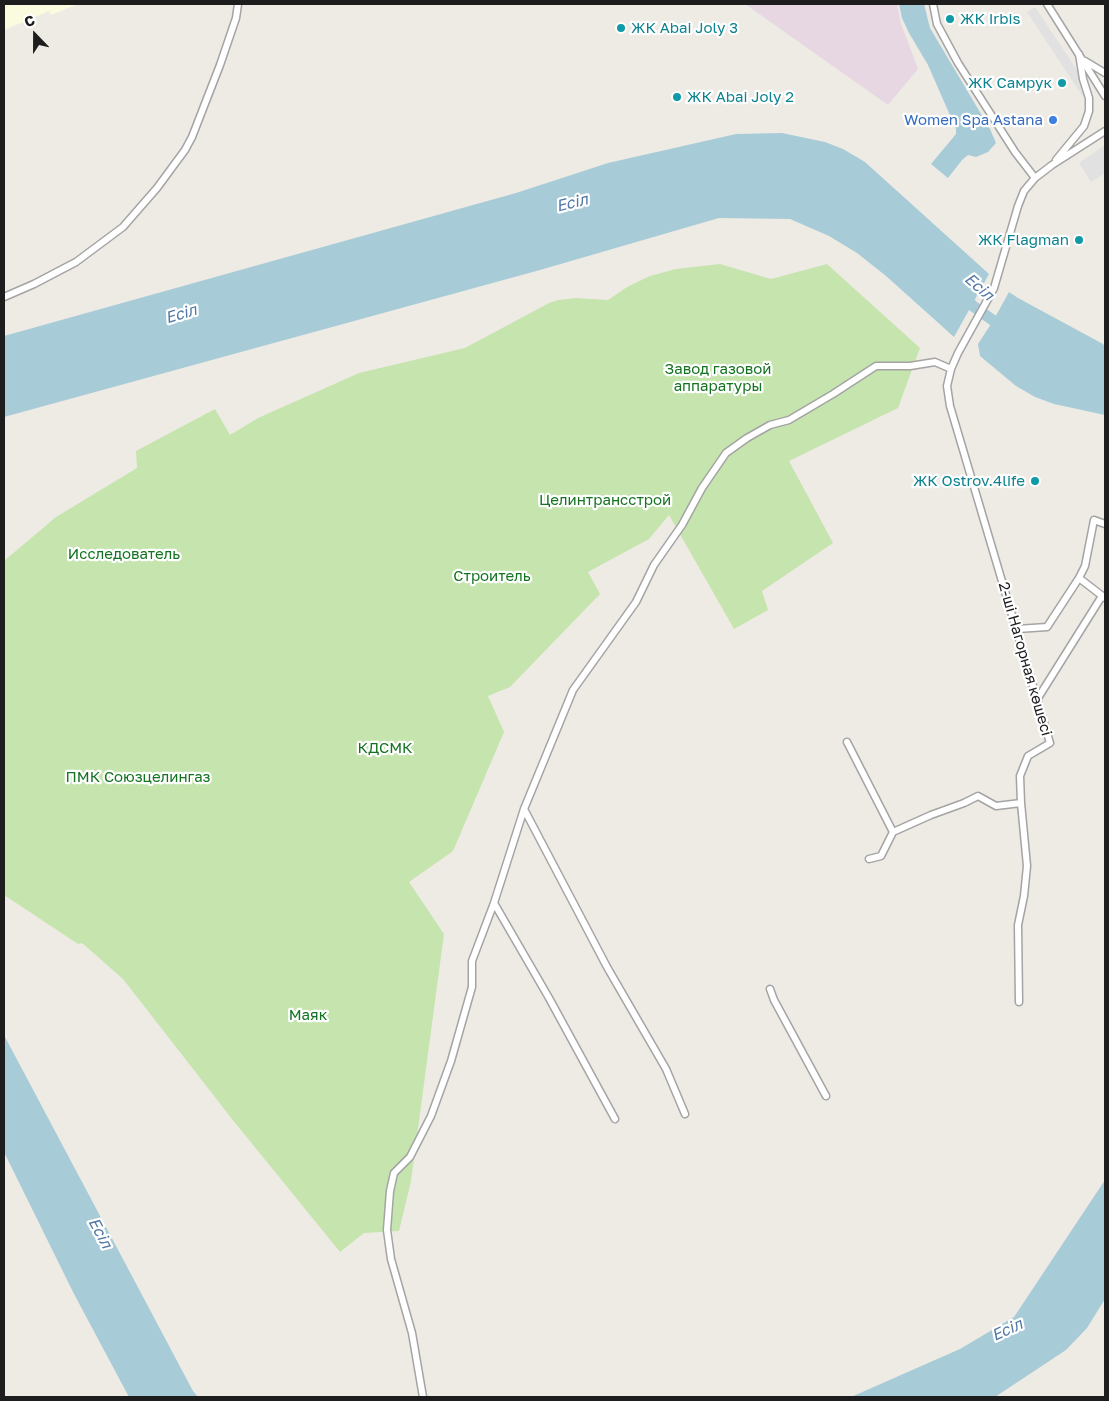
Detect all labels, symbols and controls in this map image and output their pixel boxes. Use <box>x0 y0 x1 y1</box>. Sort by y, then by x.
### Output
north arrow <box>10 10 60 60</box>
place label: ЖК Irbis <box>960 10 1020 28</box>
text: С <box>21 11 37 30</box>
marker: ЖК Irbis <box>944 13 956 25</box>
place label: ЖК Abai Joly 3 <box>631 19 738 37</box>
marker: ЖК Abai Joly 3 <box>615 22 627 34</box>
place label: ЖК Самрук <box>968 74 1052 92</box>
marker: ЖК Самрук <box>1056 77 1068 89</box>
place label: ЖК Abai Joly 2 <box>687 88 794 106</box>
marker: ЖК Abai Joly 2 <box>671 91 683 103</box>
place label: Women Spa Astana <box>904 111 1043 129</box>
marker: Women Spa Astana <box>1047 114 1059 126</box>
water label: Есіл <box>554 190 590 216</box>
place label: ЖК Flagman <box>978 231 1069 249</box>
marker: ЖК Flagman <box>1073 234 1085 246</box>
water label: Есіл <box>961 269 997 305</box>
water label: Есіл <box>163 300 199 328</box>
park label: Завод газовой аппаратуры <box>665 360 771 395</box>
place label: ЖК Ostrov.4life <box>913 472 1025 490</box>
marker: ЖК Ostrov.4life <box>1029 475 1041 487</box>
park label: Целинтрансстрой <box>539 491 671 509</box>
park label: Исследователь <box>68 545 180 563</box>
park label: Строитель <box>453 567 531 585</box>
street label: 2-ші Нагорная көшесі <box>994 580 1056 738</box>
park label: КДСМК <box>357 739 413 757</box>
park label: ПМК Союзцелингаз <box>66 768 210 786</box>
park label: Маяк <box>289 1006 327 1024</box>
water label: Есіл <box>84 1214 116 1252</box>
water label: Есіл <box>988 1315 1026 1345</box>

